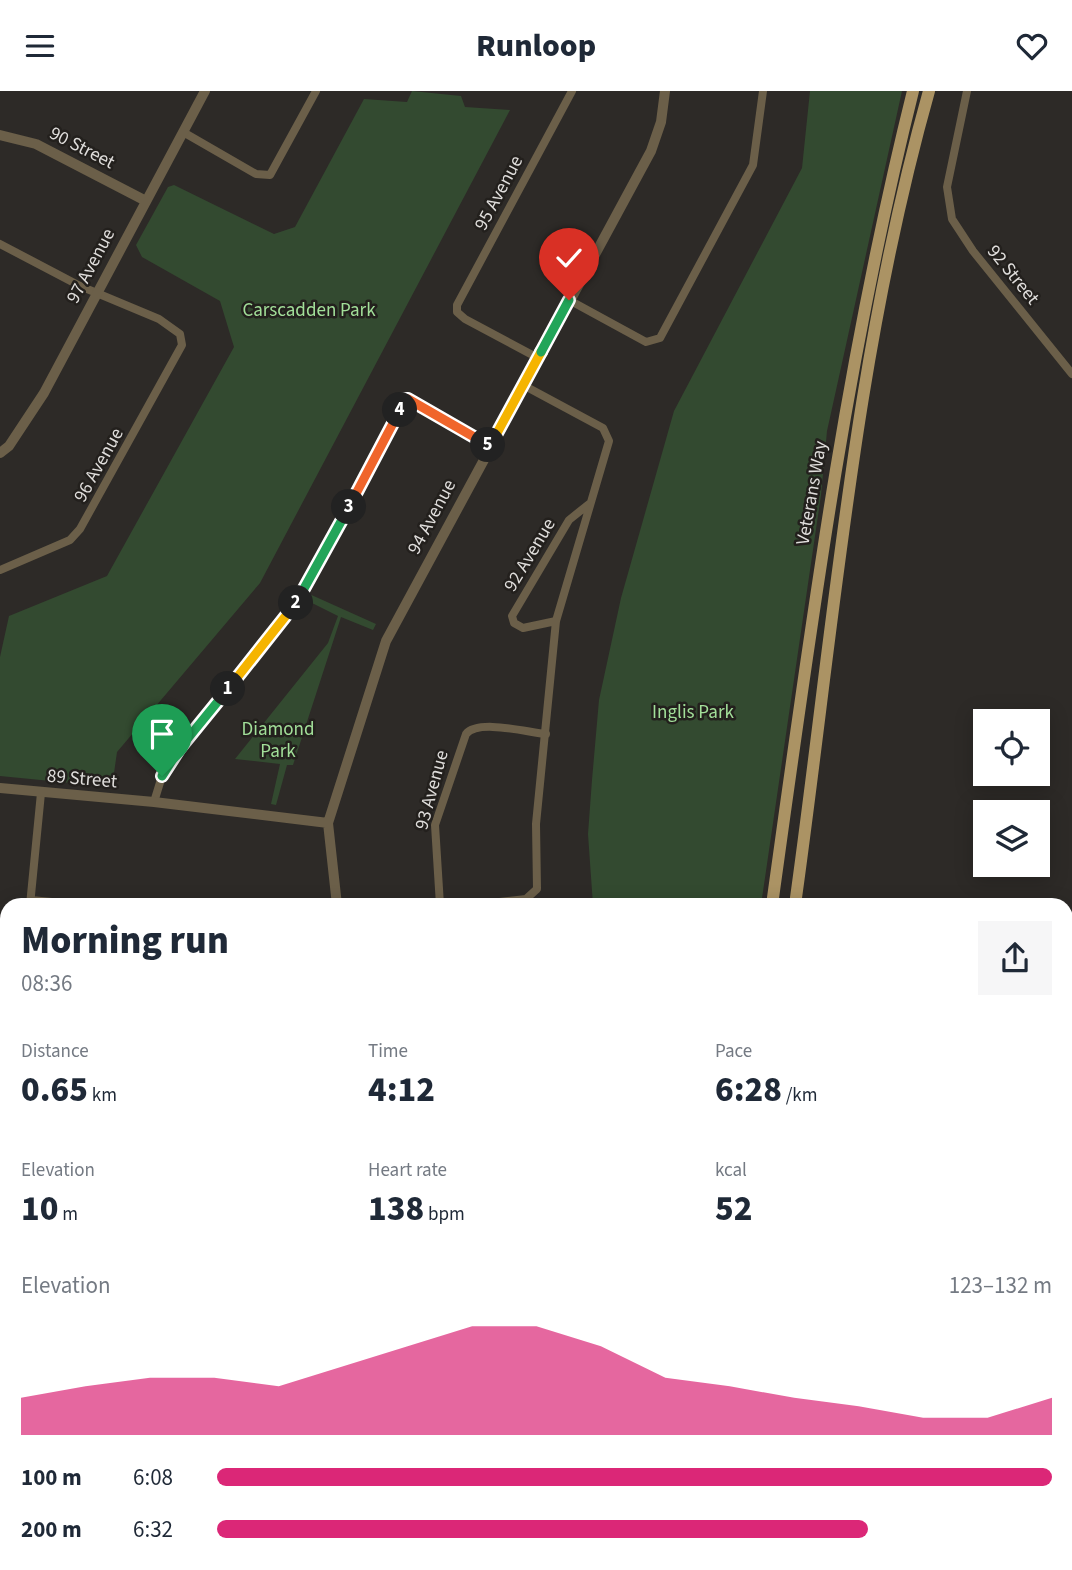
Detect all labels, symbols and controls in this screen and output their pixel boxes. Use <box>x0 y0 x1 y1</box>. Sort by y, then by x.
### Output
text: Runloop <box>476 23 596 69</box>
icon: menu <box>21 27 59 65</box>
icon: heart <box>1013 27 1051 65</box>
street label: 90 Street <box>45 120 120 176</box>
street label: 95 Avenue <box>468 151 530 235</box>
street label: 97 Avenue <box>60 224 122 308</box>
pin <box>539 228 599 300</box>
icon: check <box>550 239 588 277</box>
street label: 92 Street <box>980 239 1046 311</box>
park label: Carscadden Park <box>242 297 376 324</box>
pin: 4 <box>382 393 418 427</box>
text: 4 <box>394 396 405 423</box>
street label: 96 Avenue <box>67 423 131 507</box>
pin: 5 <box>470 427 505 463</box>
text: 5 <box>482 431 493 458</box>
street label: Veterans Way <box>790 439 834 547</box>
street label: 94 Avenue <box>401 475 463 559</box>
pin: 3 <box>332 489 366 525</box>
text: 3 <box>343 493 354 520</box>
street label: 92 Avenue <box>498 513 562 597</box>
pin: 2 <box>278 585 314 621</box>
text: 2 <box>290 589 301 616</box>
pin: 1 <box>210 671 246 707</box>
text: 1 <box>222 675 233 702</box>
park label: Inglis Park <box>652 699 734 726</box>
pin <box>132 704 192 776</box>
map controls <box>973 709 1050 877</box>
button: locate <box>973 709 1050 786</box>
icon: arrive <box>143 715 181 753</box>
park label: Diamond Park <box>242 716 314 765</box>
street label: 93 Avenue <box>408 747 456 833</box>
street label: 89 Street <box>46 762 119 796</box>
button: layers <box>973 800 1050 877</box>
text: Morning run <box>21 914 229 968</box>
button: share <box>978 921 1052 995</box>
text: 08:36 <box>21 967 72 1000</box>
text: Distance <box>21 1038 89 1065</box>
text: Time <box>368 1038 408 1065</box>
text: Pace <box>715 1038 752 1065</box>
text: 0.65 <box>21 1065 88 1115</box>
text: 4:12 <box>368 1065 435 1115</box>
text: 6:28 <box>715 1065 782 1115</box>
text: km <box>88 1082 117 1109</box>
text: /km <box>782 1082 818 1109</box>
text: Elevation <box>21 1157 95 1184</box>
text: Heart rate <box>368 1157 447 1184</box>
text: kcal <box>715 1157 747 1184</box>
text: 10 <box>21 1184 58 1234</box>
text: 138 <box>368 1184 424 1234</box>
text: 52 <box>715 1184 752 1234</box>
text: m <box>58 1201 78 1228</box>
text: bpm <box>424 1201 465 1228</box>
text: Elevation <box>21 1269 111 1302</box>
text: 123–132 m <box>949 1269 1052 1302</box>
text: 100 m <box>21 1461 82 1494</box>
text: 6:08 <box>133 1461 173 1494</box>
text: 200 m <box>21 1513 82 1546</box>
text: 6:32 <box>133 1513 173 1546</box>

